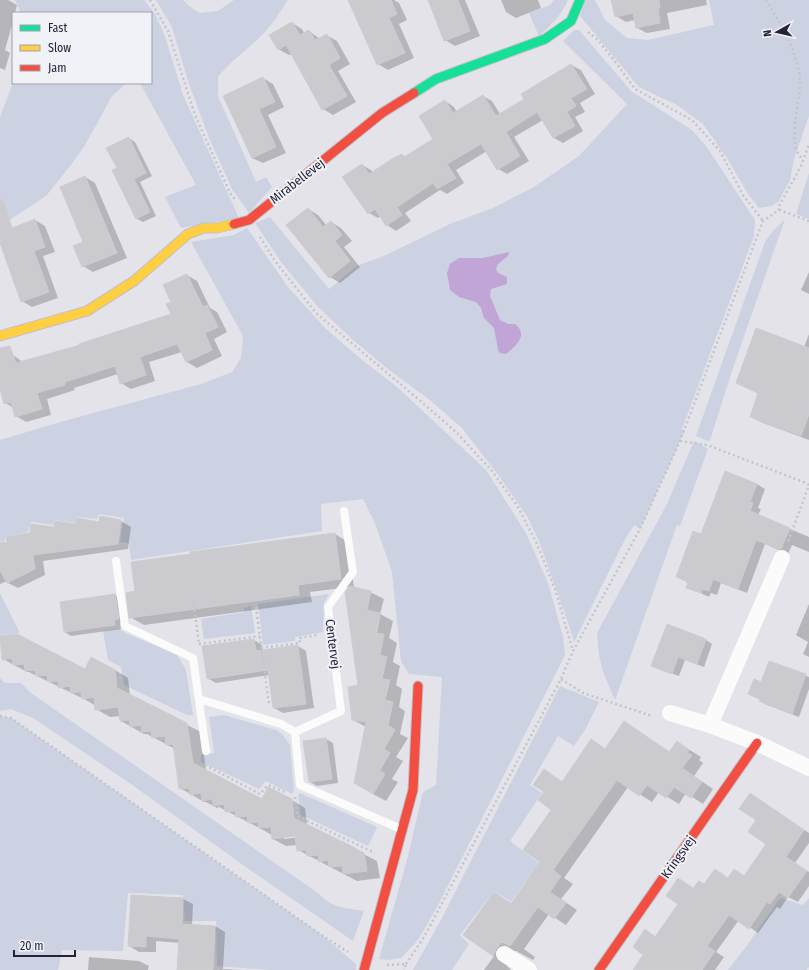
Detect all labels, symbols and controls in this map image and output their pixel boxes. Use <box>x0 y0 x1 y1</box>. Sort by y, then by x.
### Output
legend <box>12 12 152 84</box>
north arrow <box>757 12 797 52</box>
text: Fast <box>48 21 67 35</box>
text: N <box>761 29 774 37</box>
text: Slow <box>48 41 71 55</box>
text: Jam <box>48 61 66 75</box>
street label: Mirabellevej <box>267 155 327 207</box>
street label: Centervej <box>323 618 343 670</box>
street label: Kringsvej <box>658 833 698 881</box>
scale bar <box>14 932 75 958</box>
text: 20 m <box>20 939 44 953</box>

